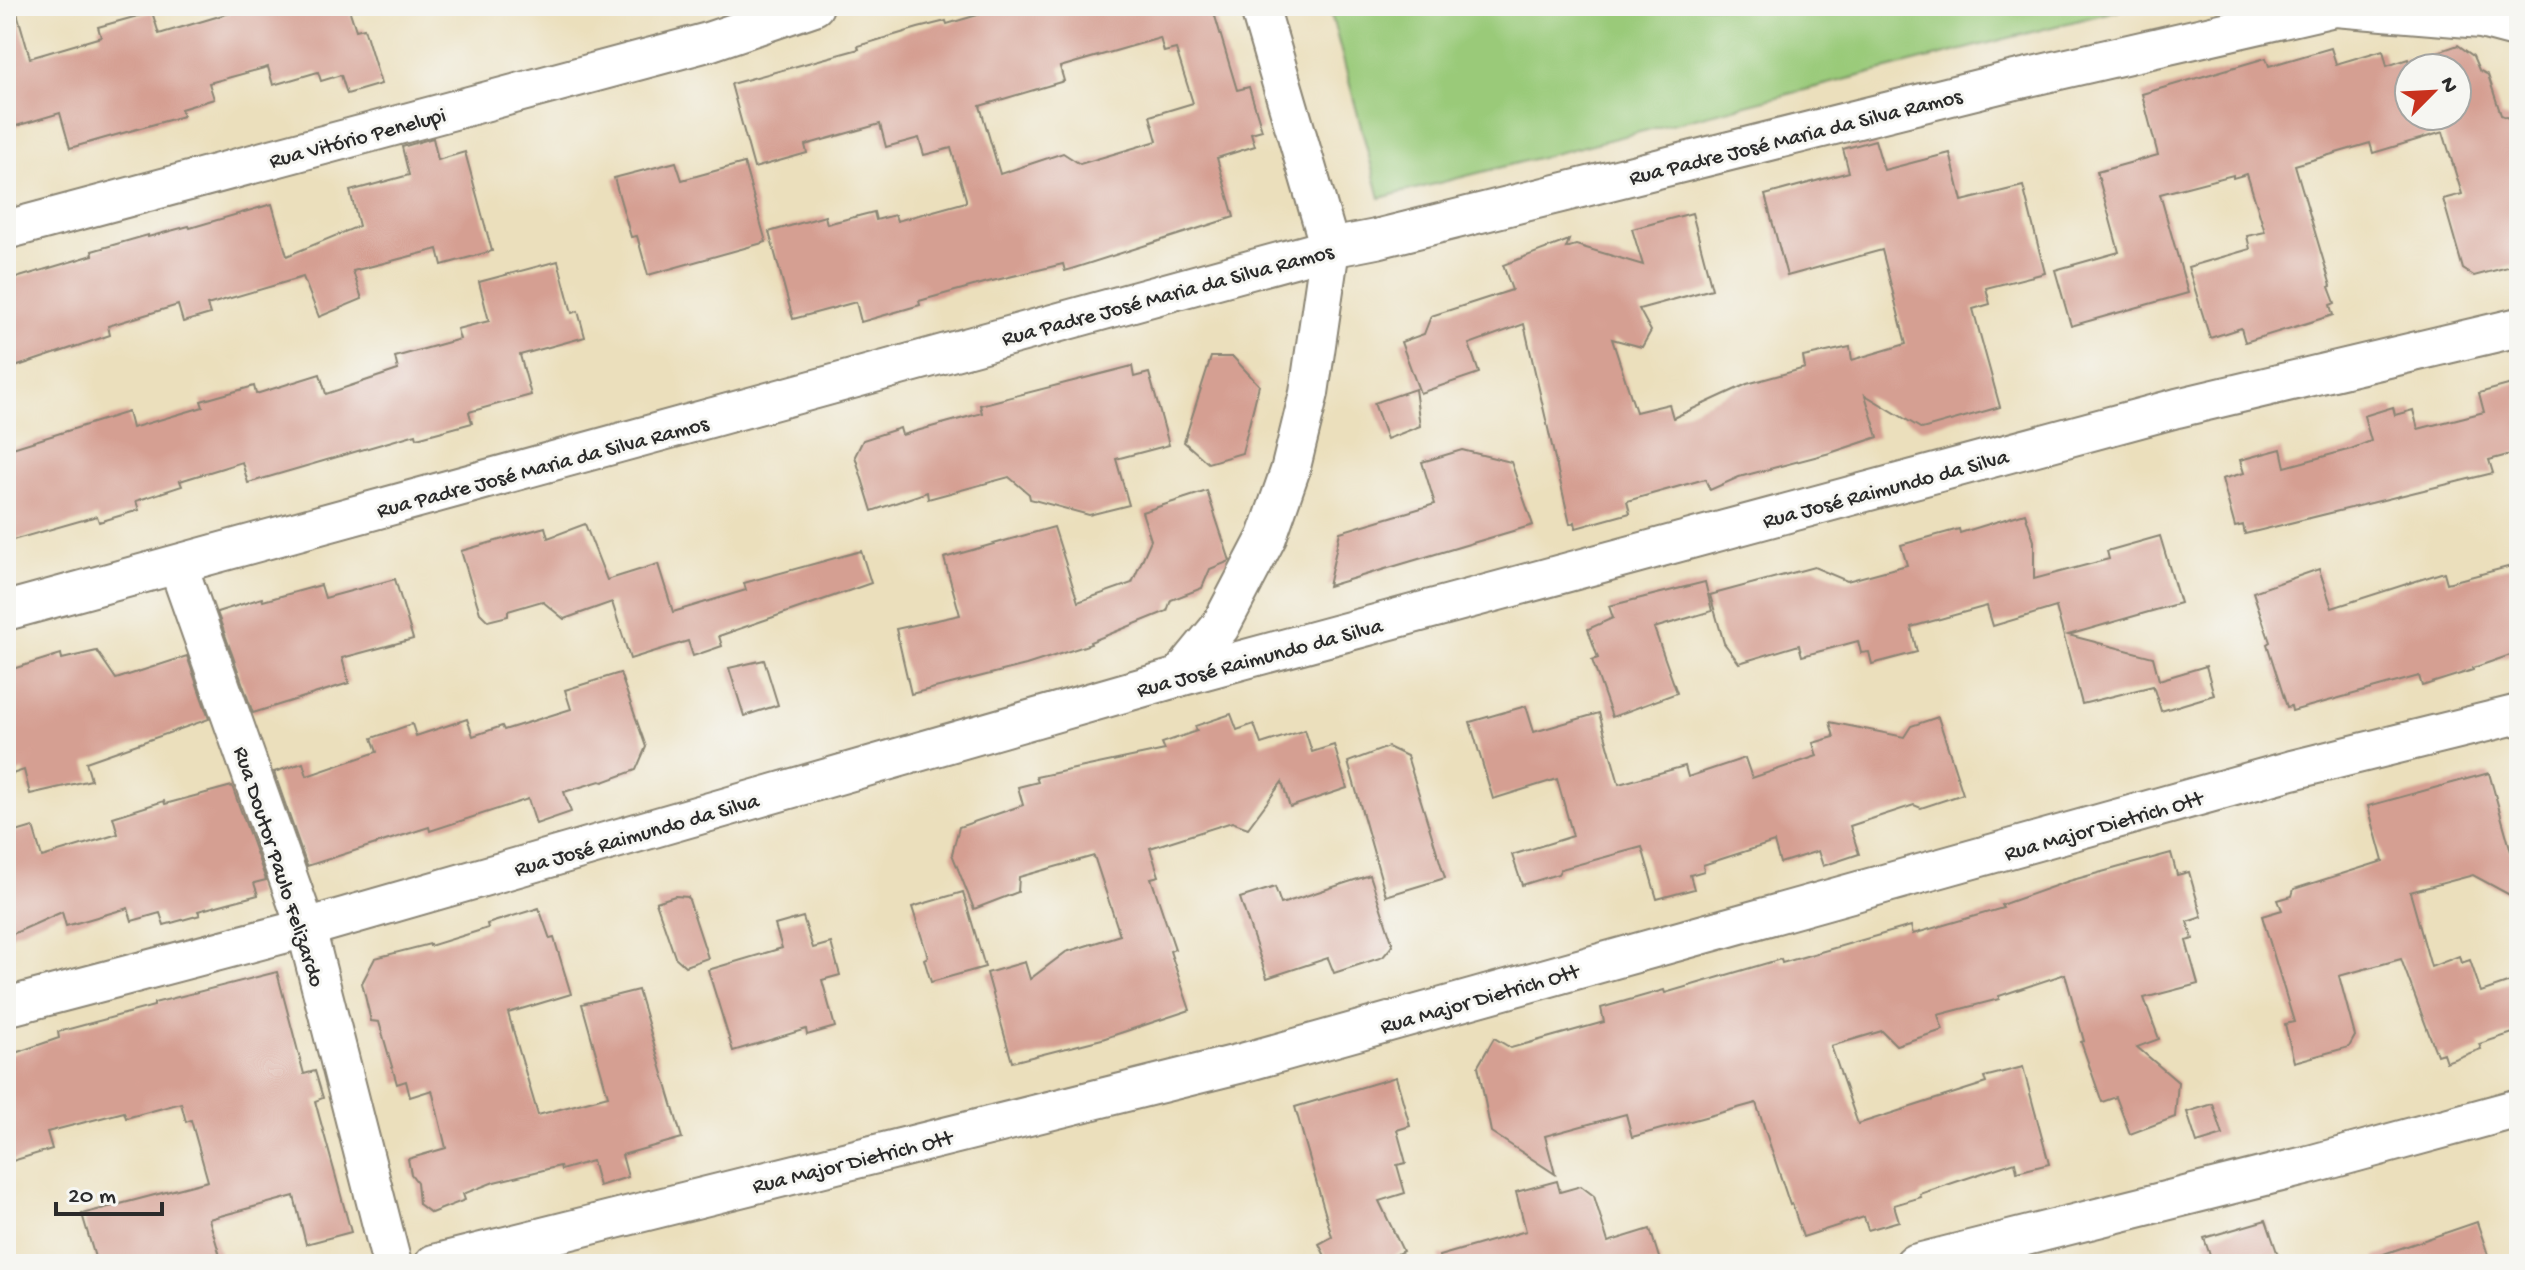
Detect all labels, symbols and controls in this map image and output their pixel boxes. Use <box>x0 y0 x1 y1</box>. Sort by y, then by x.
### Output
north arrow <box>2393 52 2473 132</box>
text: N <box>2433 74 2462 97</box>
street label: Rua Padre José Maria da Silva Ramos <box>1627 85 1966 193</box>
street label: Rua Vitório Penelupi <box>267 104 449 176</box>
street label: Rua Padre José Maria da Silva Ramos <box>999 240 1338 354</box>
street label: Rua Padre José Maria da Silva Ramos <box>374 412 713 526</box>
street label: Rua José Raimundo da Silva <box>1760 445 2013 536</box>
street label: Rua José Raimundo da Silva <box>1134 614 1387 705</box>
street label: Rua Doutor Paulo Felizardo <box>226 744 328 991</box>
street label: Rua Major Dietrich Ott <box>2002 787 2208 869</box>
street label: Rua José Raimundo da Silva <box>512 789 763 884</box>
street label: Rua Major Dietrich Ott <box>1378 960 1584 1042</box>
street label: Rua Major Dietrich Ott <box>750 1126 958 1201</box>
scale bar <box>56 1166 162 1216</box>
text: 20 m <box>68 1183 116 1212</box>

